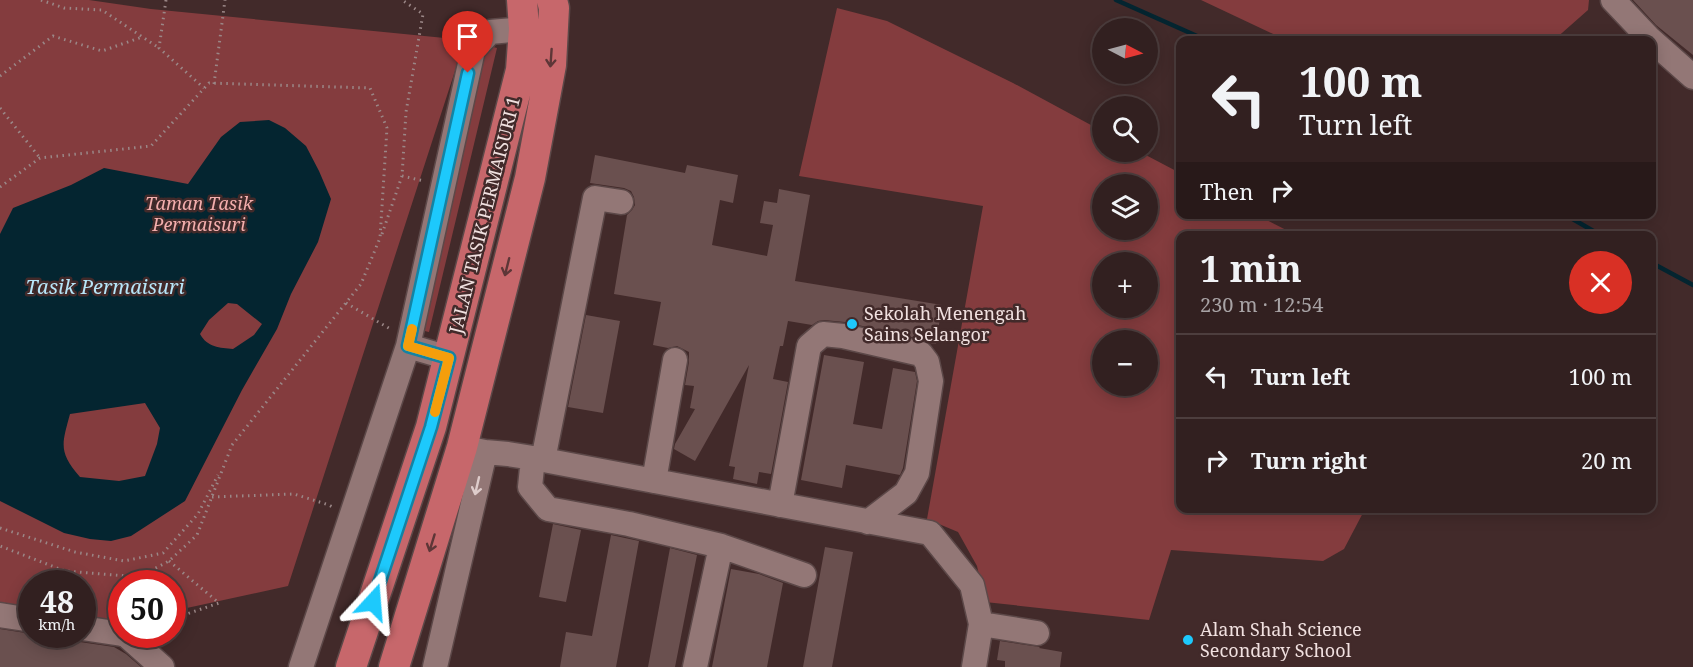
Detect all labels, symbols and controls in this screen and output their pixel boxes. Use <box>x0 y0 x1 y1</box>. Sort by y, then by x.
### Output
pin <box>442 11 493 73</box>
north arrow <box>1092 18 1158 84</box>
map controls <box>1092 18 1158 396</box>
icon: arrive <box>451 20 484 53</box>
one-way arrow <box>545 48 556 68</box>
text: 100 m <box>1299 52 1423 109</box>
icon: left <box>1200 60 1278 138</box>
street label: JALAN TASIK PERMAISURI 1 <box>443 94 525 337</box>
button: search <box>1092 96 1158 162</box>
text: Turn left <box>1299 106 1412 143</box>
button: layers <box>1092 174 1158 240</box>
icon: right <box>1265 174 1298 207</box>
text: Then <box>1200 176 1253 206</box>
park label: Taman Tasik Permaisuri <box>145 191 254 236</box>
text: 1 min <box>1200 244 1302 293</box>
button: close <box>1569 251 1632 314</box>
button: + <box>1092 252 1158 318</box>
one-way arrow <box>501 257 512 276</box>
water label: Tasik Permaisuri <box>25 273 185 300</box>
text: 230 m · 12:54 <box>1200 291 1323 318</box>
place label: Sekolah Menengah Sains Selangor <box>864 301 1026 346</box>
marker: Sekolah Menengah Sains Selangor <box>845 317 859 331</box>
button: − <box>1092 330 1158 396</box>
icon: left <box>1200 360 1233 393</box>
text: Turn left <box>1251 361 1350 391</box>
text: 100 m <box>1569 361 1632 391</box>
icon: right <box>1200 444 1233 477</box>
text: Turn right <box>1251 445 1367 475</box>
text: 20 m <box>1581 445 1632 475</box>
one-way arrow <box>471 476 483 495</box>
one-way arrow <box>426 533 437 552</box>
speed limit sign: 50 <box>108 570 186 648</box>
position arrow <box>341 570 405 634</box>
text: 48 <box>40 581 74 622</box>
text: km/h <box>39 614 75 634</box>
place label: Alam Shah Science Secondary School <box>1200 617 1362 662</box>
marker: Alam Shah Science Secondary School <box>1181 633 1195 647</box>

